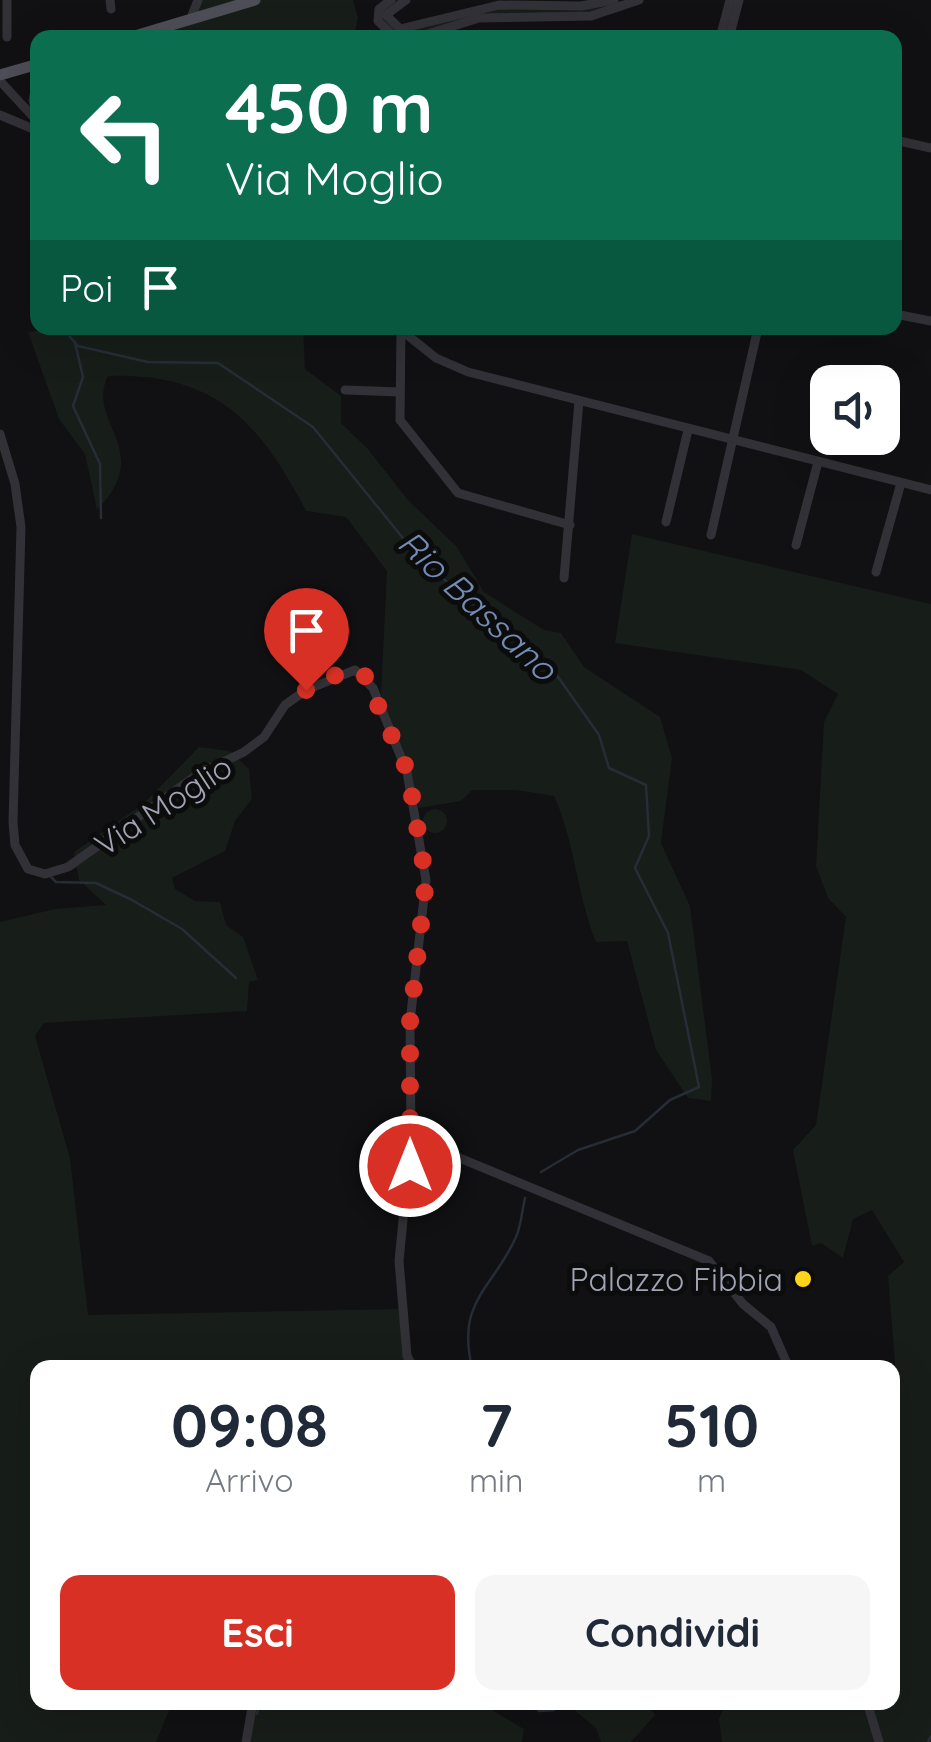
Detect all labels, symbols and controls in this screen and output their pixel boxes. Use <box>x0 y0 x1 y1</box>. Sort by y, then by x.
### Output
text: 450 m <box>225 63 434 151</box>
icon: left <box>60 70 190 200</box>
text: Via Moglio <box>225 150 444 206</box>
icon: arrive <box>133 260 188 315</box>
text: Poi <box>60 264 113 312</box>
map controls <box>810 365 900 455</box>
button: sound <box>810 365 900 455</box>
water label: Rio Bassano <box>389 520 568 691</box>
pin <box>264 588 349 691</box>
icon: arrive <box>279 603 334 658</box>
street label: Via Moglio <box>87 746 239 864</box>
position arrow <box>358 1114 462 1218</box>
place label: Palazzo Fibbia <box>570 1259 783 1299</box>
marker: Palazzo Fibbia <box>792 1268 814 1290</box>
text: 09:08 <box>171 1387 328 1462</box>
text: 7 <box>480 1387 513 1462</box>
text: 510 <box>664 1387 759 1462</box>
text: Arrivo <box>205 1460 294 1500</box>
text: min <box>469 1460 523 1500</box>
text: m <box>697 1460 726 1500</box>
button: Esci <box>60 1575 455 1690</box>
button: Condividi <box>475 1575 870 1690</box>

